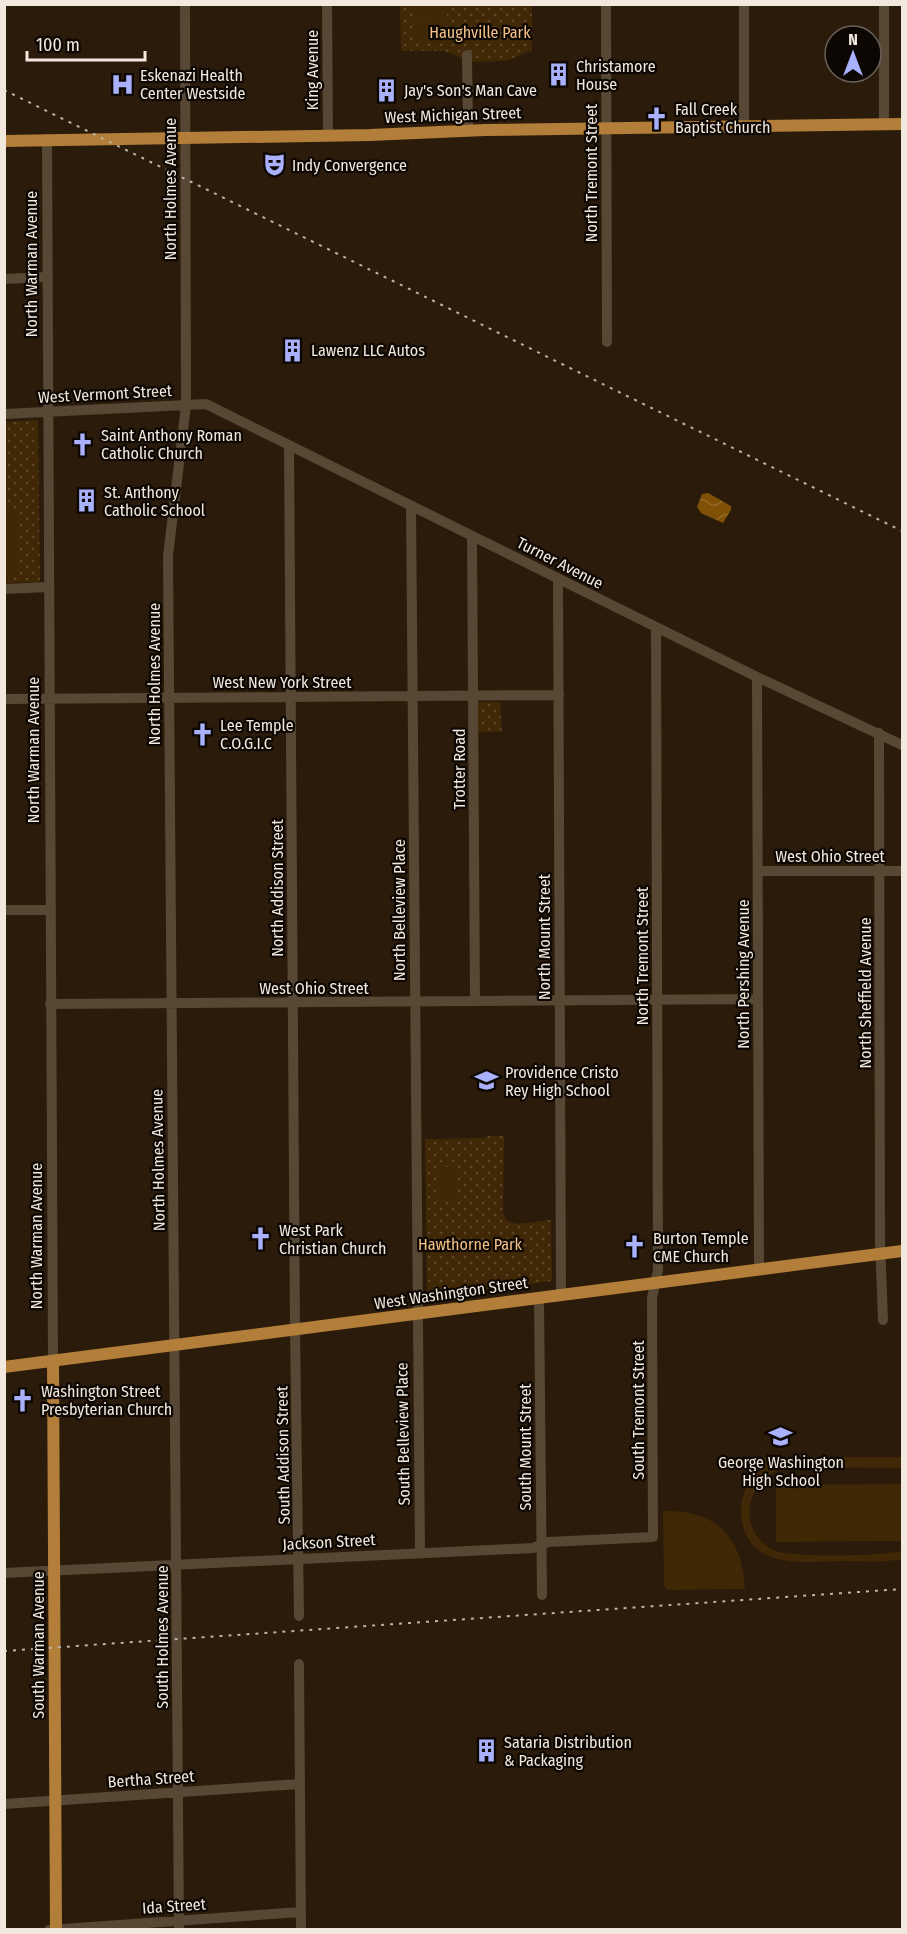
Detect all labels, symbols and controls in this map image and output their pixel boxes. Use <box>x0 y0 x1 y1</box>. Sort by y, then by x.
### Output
park label: Haughville Park <box>429 23 531 42</box>
scale bar <box>27 24 146 62</box>
north arrow <box>823 24 883 84</box>
street label: King Avenue <box>303 30 322 110</box>
text: N <box>848 30 858 49</box>
text: 100 m <box>36 34 80 56</box>
place label: Christamore House <box>576 57 656 94</box>
building icon: Christamore House <box>545 62 571 88</box>
place label: Eskenazi Health Center Westside <box>140 66 246 103</box>
hospital icon: Eskenazi Health Center Westside <box>109 71 135 97</box>
building icon: Jay's Son's Man Cave <box>373 77 399 103</box>
place label: Jay's Son's Man Cave <box>404 81 537 100</box>
place label: Fall Creek Baptist Church <box>675 100 770 137</box>
street label: West Michigan Street <box>384 103 522 127</box>
street label: North Tremont Street <box>582 103 601 242</box>
church icon: Fall Creek Baptist Church <box>644 105 670 131</box>
street label: North Holmes Avenue <box>161 118 180 260</box>
theatre icon: Indy Convergence <box>261 152 287 178</box>
place label: Indy Convergence <box>292 156 407 175</box>
street label: North Warman Avenue <box>22 191 41 337</box>
building icon: Lawenz LLC Autos <box>280 337 306 363</box>
place label: Lawenz LLC Autos <box>311 341 425 360</box>
street label: West Vermont Street <box>37 381 173 407</box>
place label: Saint Anthony Roman Catholic Church <box>101 426 242 463</box>
church icon: Saint Anthony Roman Catholic Church <box>70 431 96 457</box>
place label: St. Anthony Catholic School <box>104 483 205 520</box>
building icon: St. Anthony Catholic School <box>73 488 99 514</box>
street label: Turner Avenue <box>514 533 606 593</box>
street label: North Holmes Avenue <box>145 603 164 745</box>
street label: West New York Street <box>213 673 352 692</box>
street label: North Warman Avenue <box>24 677 43 823</box>
place label: Lee Temple C.O.G.I.C <box>220 716 294 753</box>
church icon: Lee Temple C.O.G.I.C <box>189 721 215 747</box>
street label: Trotter Road <box>450 728 469 810</box>
street label: North Addison Street <box>268 818 287 957</box>
street label: North Belleview Place <box>390 839 409 981</box>
street label: West Ohio Street <box>775 847 886 866</box>
street label: North Mount Street <box>535 873 554 1000</box>
street label: North Tremont Street <box>633 886 652 1025</box>
street label: North Pershing Avenue <box>734 899 753 1049</box>
street label: North Sheffield Avenue <box>856 917 875 1069</box>
street label: West Ohio Street <box>259 979 370 998</box>
place label: Providence Cristo Rey High School <box>505 1063 619 1100</box>
school or university icon: Providence Cristo Rey High School <box>474 1068 500 1094</box>
street label: North Holmes Avenue <box>147 1089 169 1231</box>
street label: North Warman Avenue <box>27 1163 46 1309</box>
place label: West Park Christian Church <box>279 1221 386 1258</box>
church icon: West Park Christian Church <box>248 1226 274 1252</box>
place label: Burton Temple CME Church <box>653 1229 749 1266</box>
church icon: Burton Temple CME Church <box>622 1234 648 1260</box>
park label: Hawthorne Park <box>418 1235 523 1254</box>
street label: West Washington Street <box>373 1273 530 1313</box>
street label: South Tremont Street <box>629 1339 648 1480</box>
street label: South Belleview Place <box>392 1362 414 1506</box>
place label: Washington Street Presbyterian Church <box>41 1382 172 1419</box>
street label: South Mount Street <box>516 1383 535 1511</box>
street label: South Addison Street <box>272 1385 294 1524</box>
church icon: Washington Street Presbyterian Church <box>10 1387 36 1413</box>
school or university icon: George Washington High School <box>768 1424 794 1450</box>
place label: George Washington High School <box>718 1453 844 1490</box>
street label: Jackson Street <box>282 1530 377 1554</box>
street label: South Holmes Avenue <box>153 1565 172 1709</box>
street label: South Warman Avenue <box>29 1571 48 1719</box>
place label: Sataria Distribution & Packaging <box>504 1733 632 1770</box>
building icon: Sataria Distribution & Packaging <box>473 1738 499 1764</box>
street label: Bertha Street <box>107 1766 196 1792</box>
street label: Ida Street <box>142 1894 207 1918</box>

